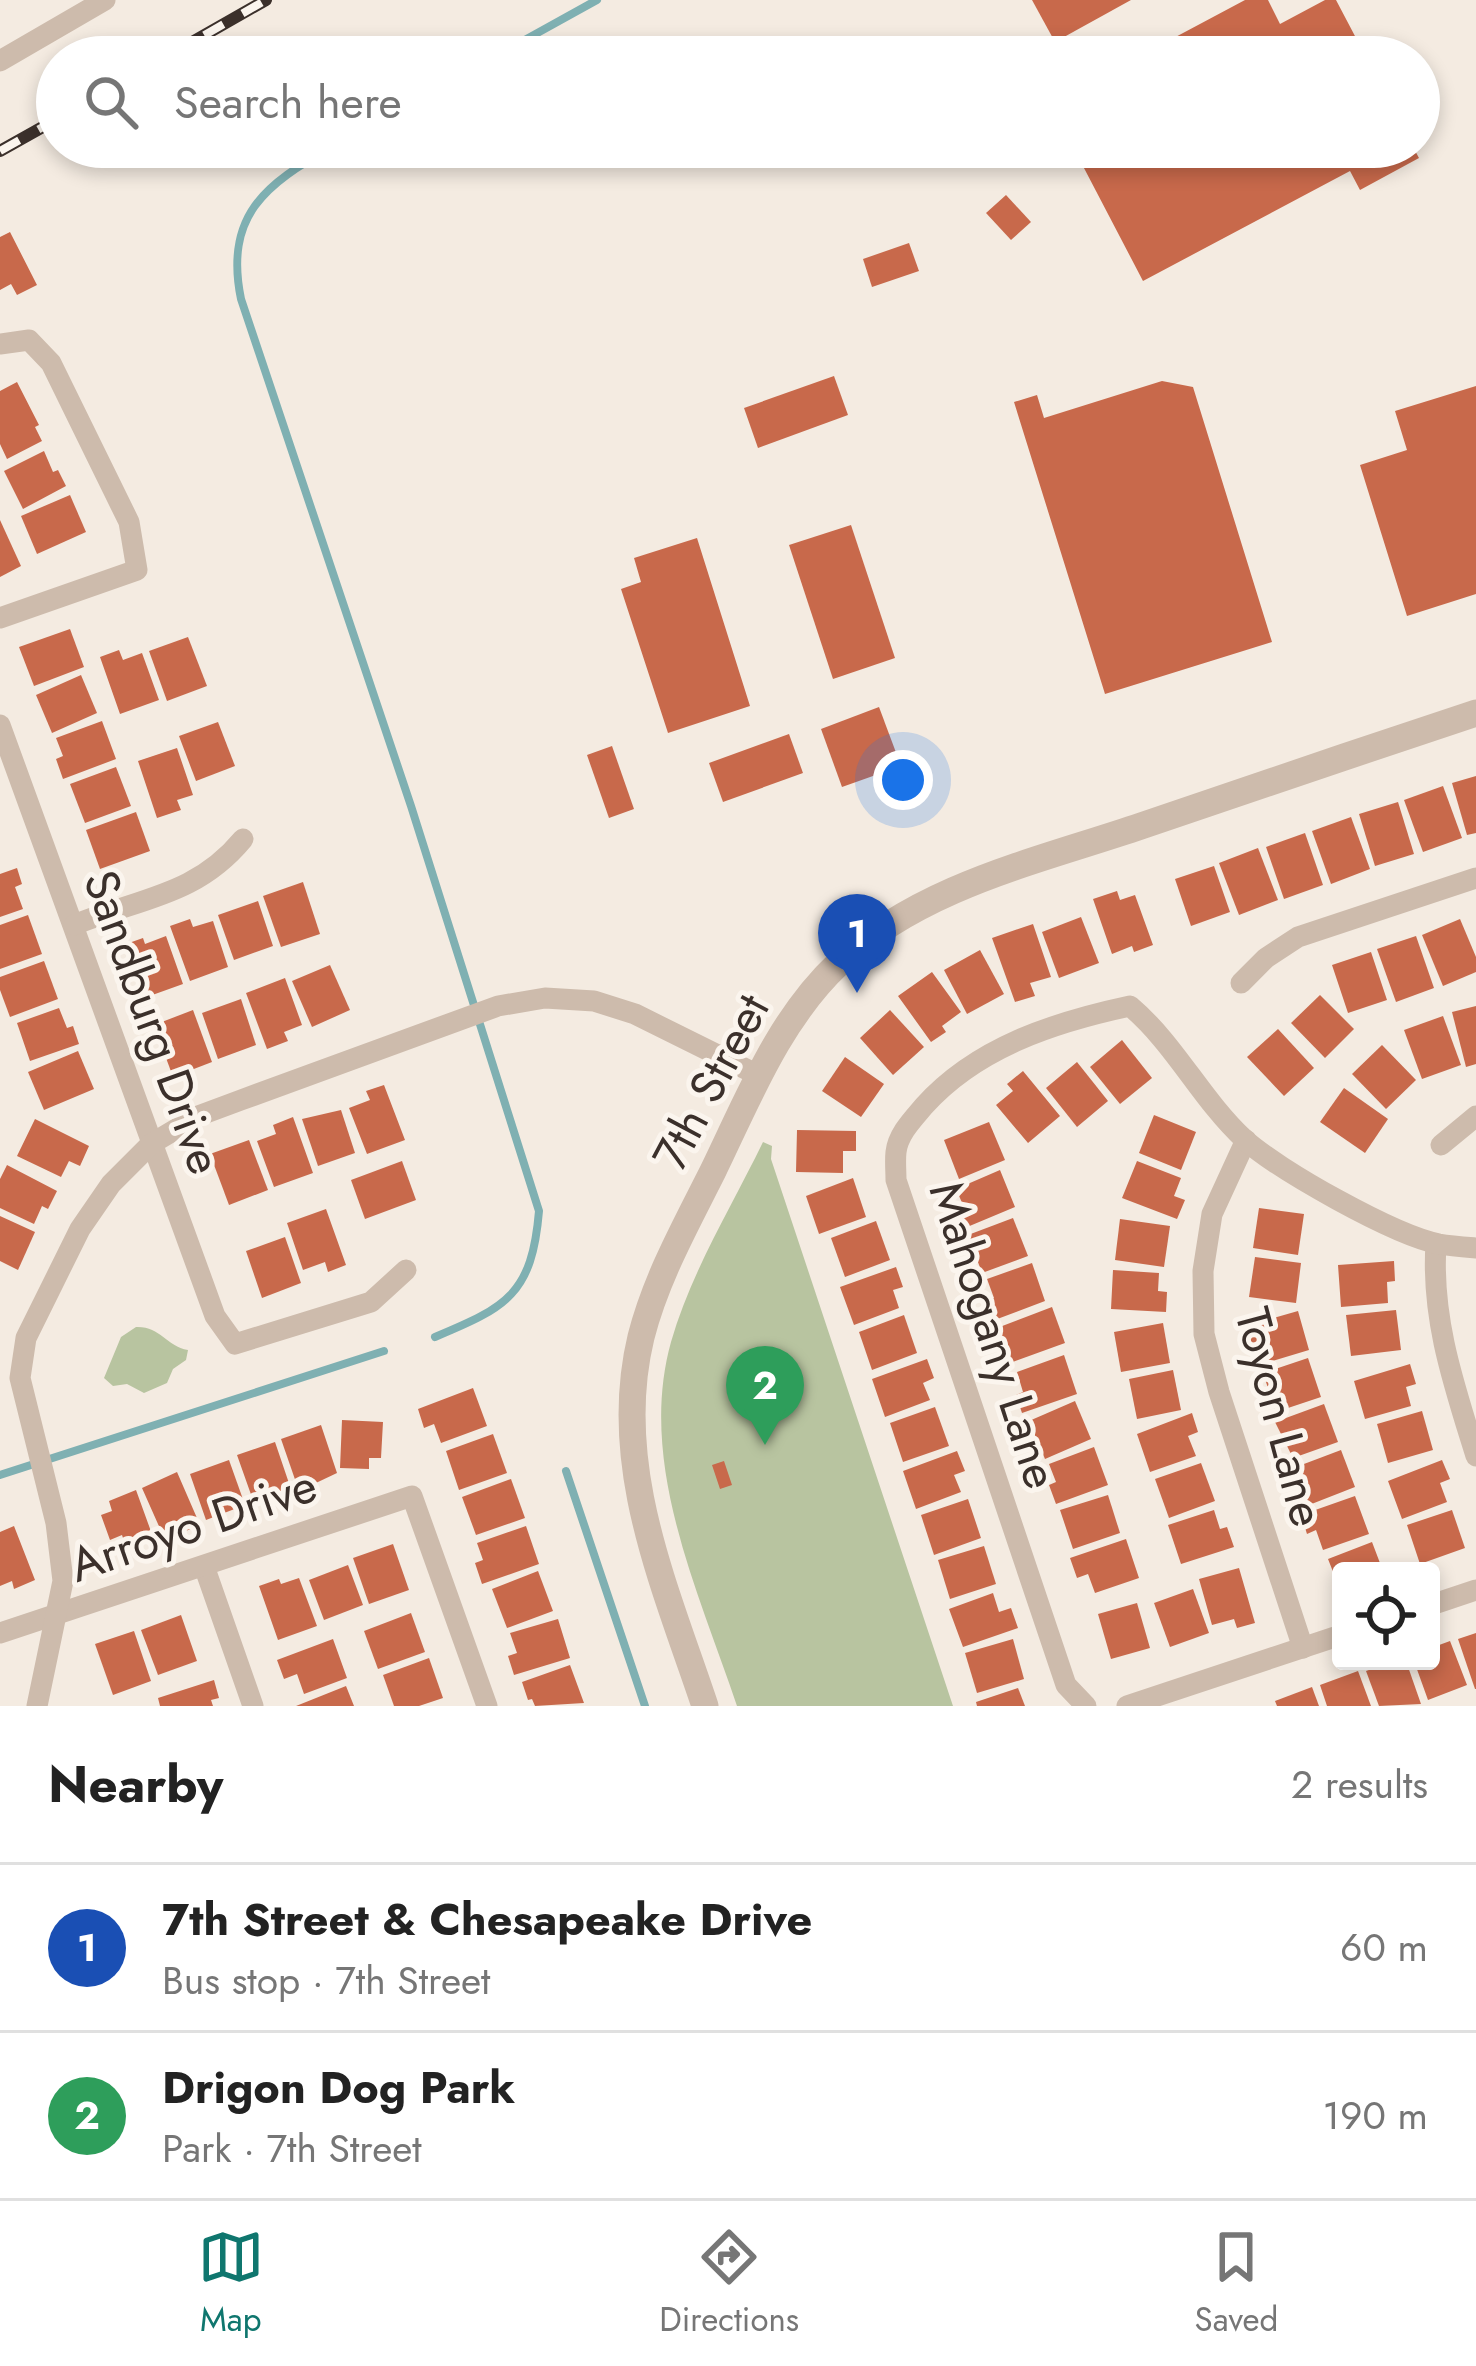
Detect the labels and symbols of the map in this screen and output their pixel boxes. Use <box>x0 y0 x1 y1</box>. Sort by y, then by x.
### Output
your location <box>873 750 933 810</box>
street label: Sandburg Drive <box>66 860 240 1184</box>
pin: 1 <box>818 894 896 993</box>
street label: 7th Street <box>636 981 786 1182</box>
street label: Mahogany Lane <box>912 1173 1076 1497</box>
street label: Toyon Lane <box>1218 1300 1342 1534</box>
pin: 2 <box>726 1346 804 1445</box>
street label: Arroyo Drive <box>60 1451 326 1599</box>

